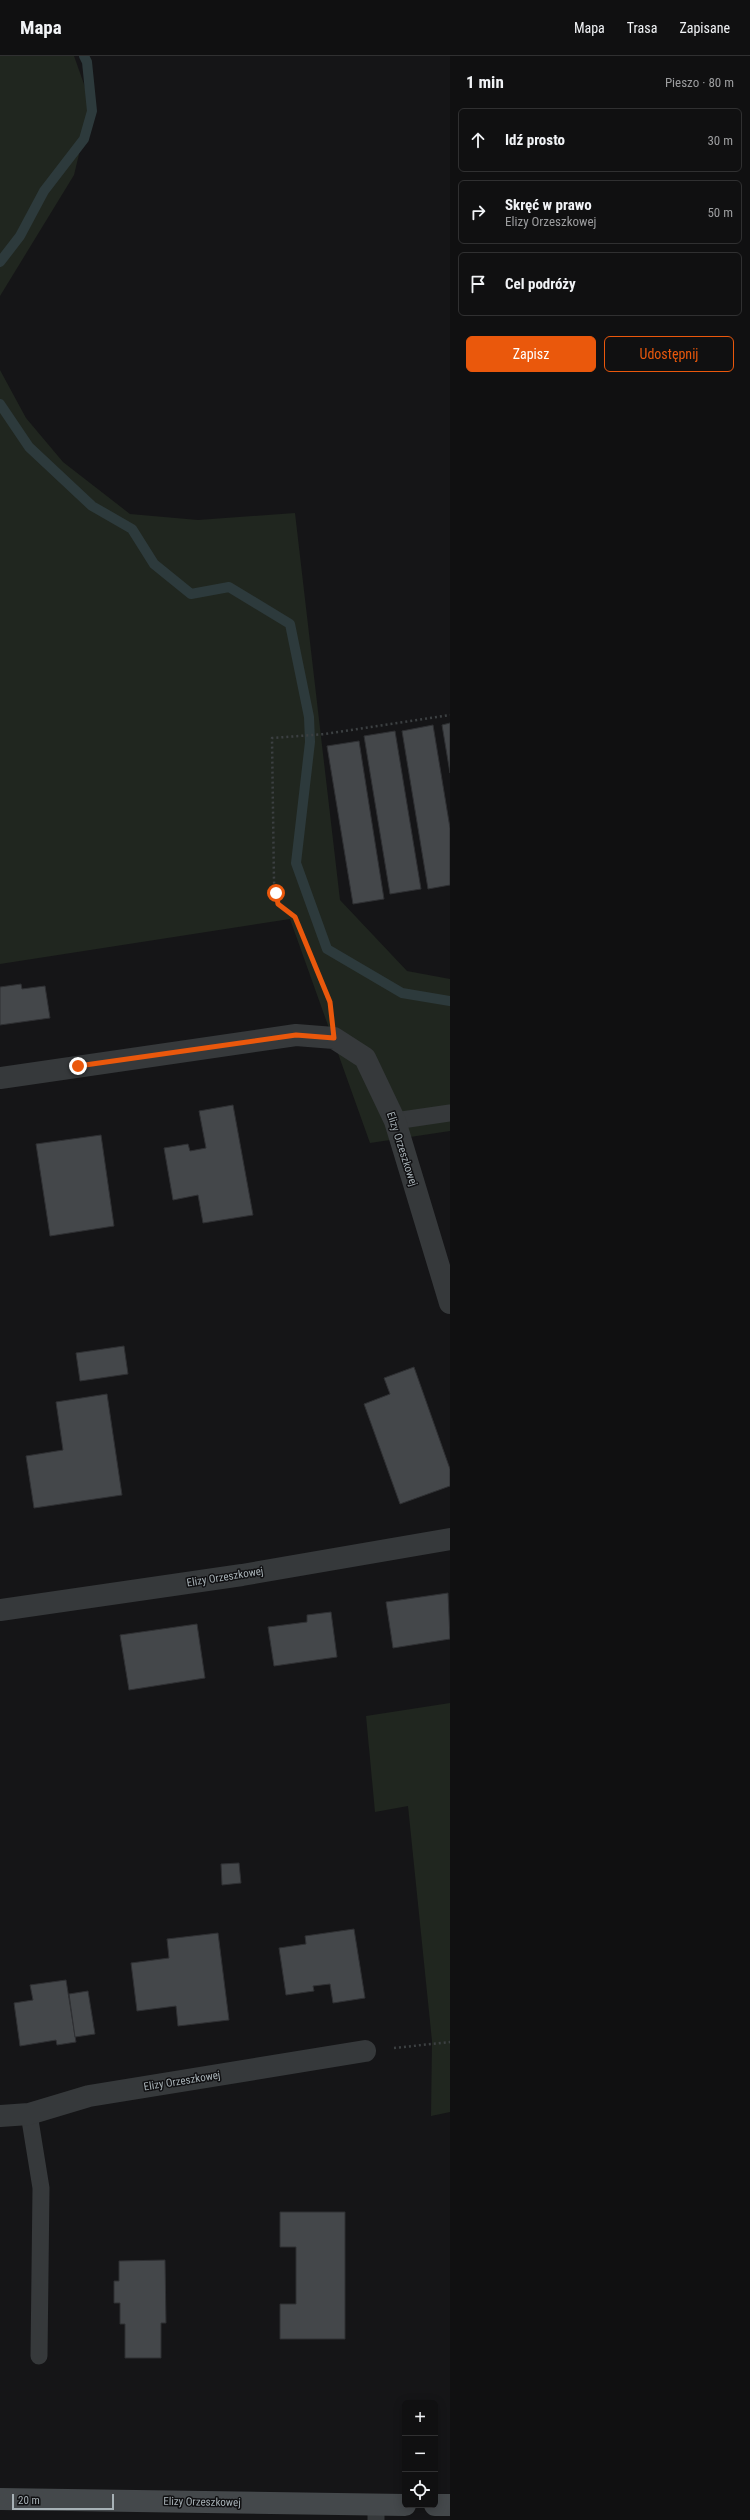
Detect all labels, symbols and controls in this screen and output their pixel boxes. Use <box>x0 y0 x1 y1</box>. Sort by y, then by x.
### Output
text: Mapa <box>20 16 62 39</box>
text: Mapa <box>574 20 605 36</box>
text: Trasa <box>627 20 657 36</box>
text: Zapisane <box>679 20 730 36</box>
text: 1 min <box>466 72 504 92</box>
text: Pieszo · 80 m <box>665 75 734 90</box>
icon: ahead <box>467 129 489 151</box>
text: Idź prosto <box>505 131 565 149</box>
text: 30 m <box>707 133 733 148</box>
text: Skręć w prawo <box>505 196 592 214</box>
icon: right <box>467 201 489 223</box>
text: 50 m <box>707 205 733 220</box>
text: Elizy Orzeszkowej <box>505 214 596 229</box>
icon: arrive <box>467 273 489 295</box>
text: Cel podróży <box>505 275 576 293</box>
button: Zapisz <box>466 336 596 372</box>
button: Udostępnij <box>604 336 734 372</box>
route start <box>267 884 285 902</box>
route end <box>69 1057 87 1075</box>
street label: Elizy Orzeszkowej <box>384 1110 420 1188</box>
street label: Elizy Orzeszkowej <box>186 1565 264 1589</box>
street label: Elizy Orzeszkowej <box>143 2069 221 2093</box>
map controls <box>402 2400 438 2508</box>
button: + <box>402 2400 438 2436</box>
button: − <box>402 2436 438 2472</box>
button: locate <box>402 2472 438 2508</box>
scale bar <box>12 2492 114 2511</box>
text: 20 m <box>18 2494 40 2507</box>
street label: Elizy Orzeszkowej <box>163 2495 241 2509</box>

